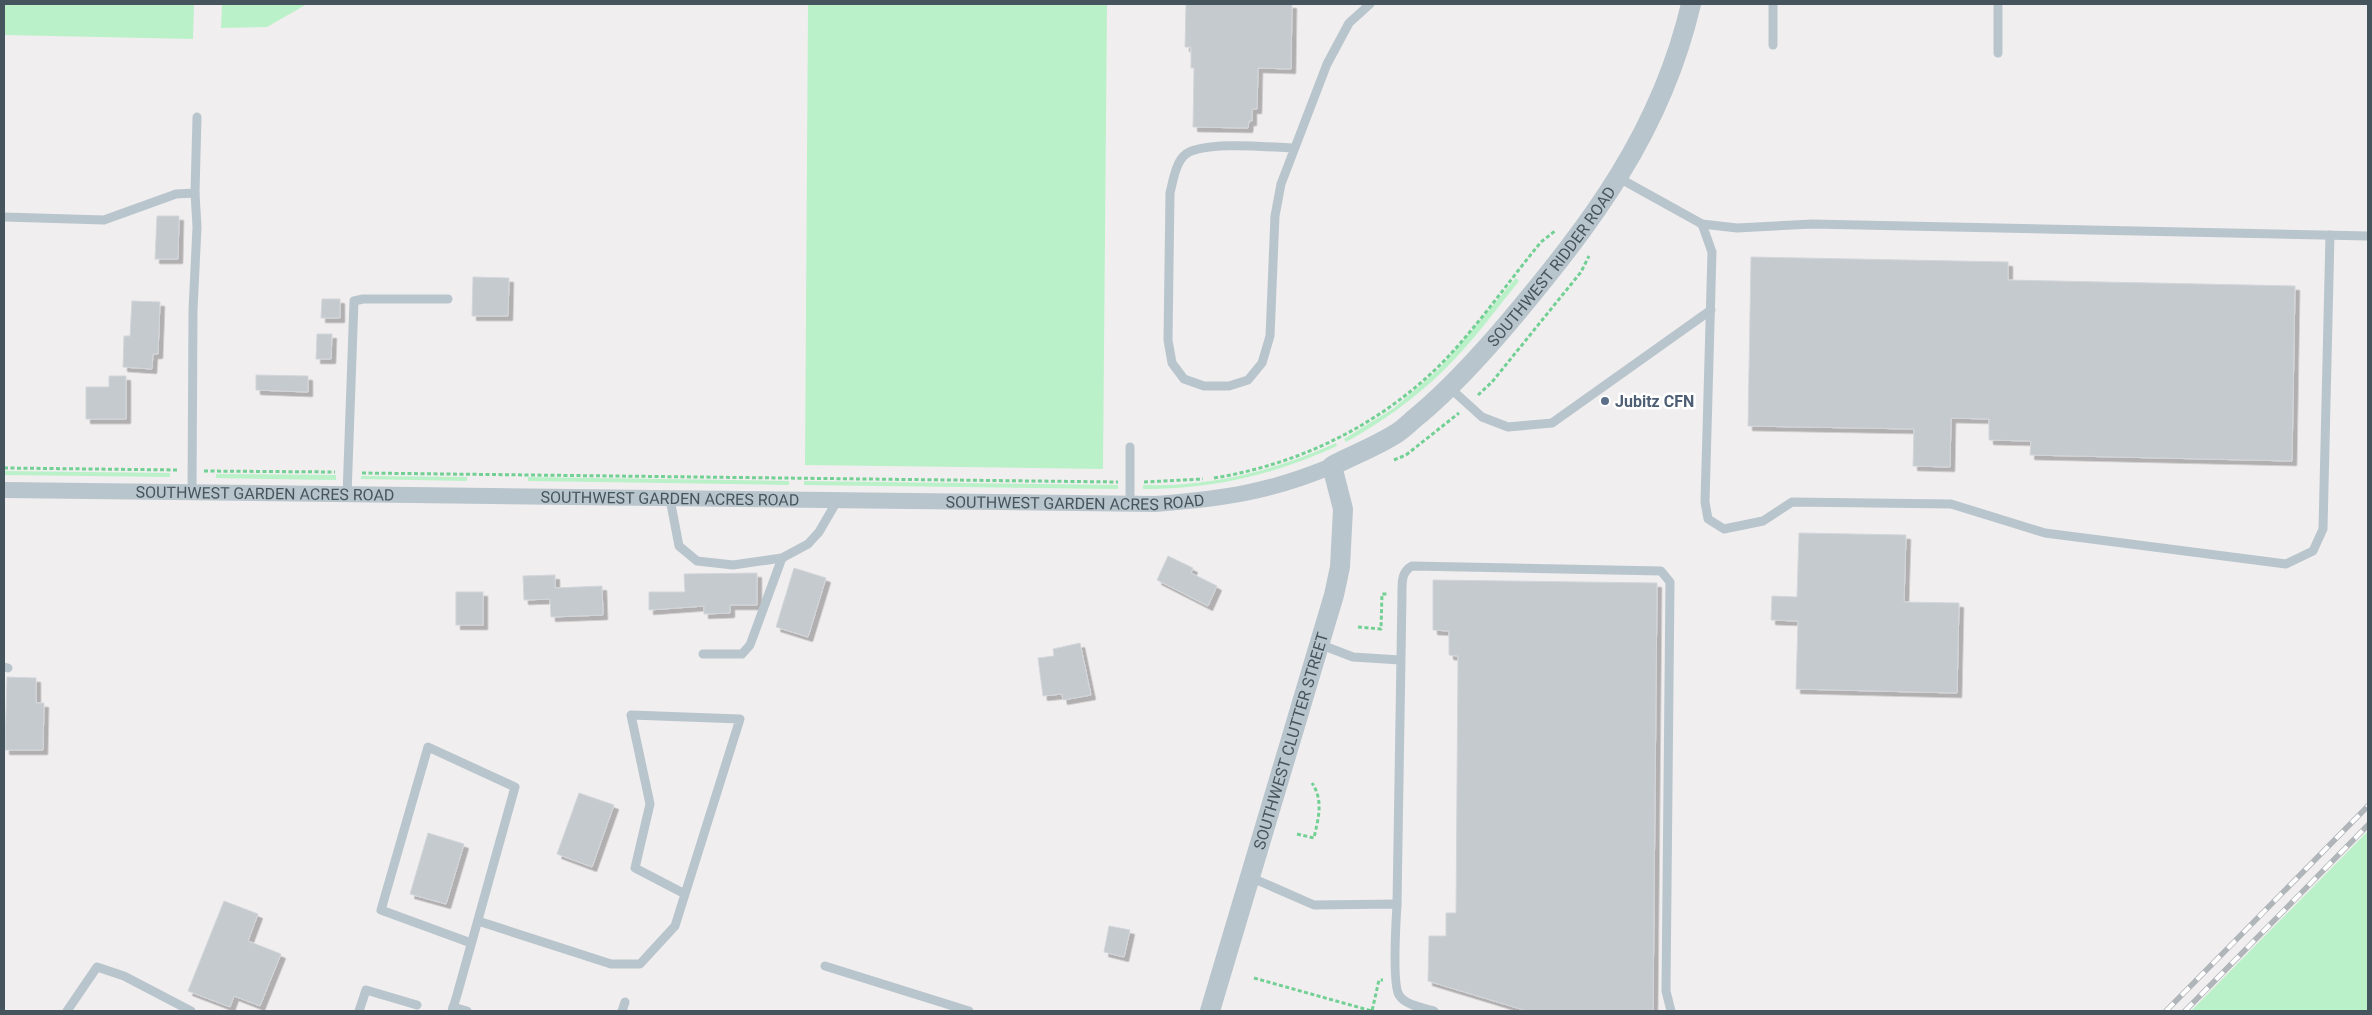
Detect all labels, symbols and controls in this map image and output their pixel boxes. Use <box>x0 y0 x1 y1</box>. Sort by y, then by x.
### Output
street label: SOUTHWEST RIDDER ROAD <box>1483 183 1619 350</box>
place label: Jubitz CFN <box>1615 392 1694 411</box>
marker: Jubitz CFN <box>1599 395 1611 407</box>
street label: SOUTHWEST GARDEN ACRES ROAD <box>135 482 395 504</box>
street label: SOUTHWEST GARDEN ACRES ROAD <box>540 487 800 509</box>
street label: SOUTHWEST GARDEN ACRES ROAD <box>945 490 1205 514</box>
street label: SOUTHWEST CLUTTER STREET <box>1249 629 1332 852</box>

